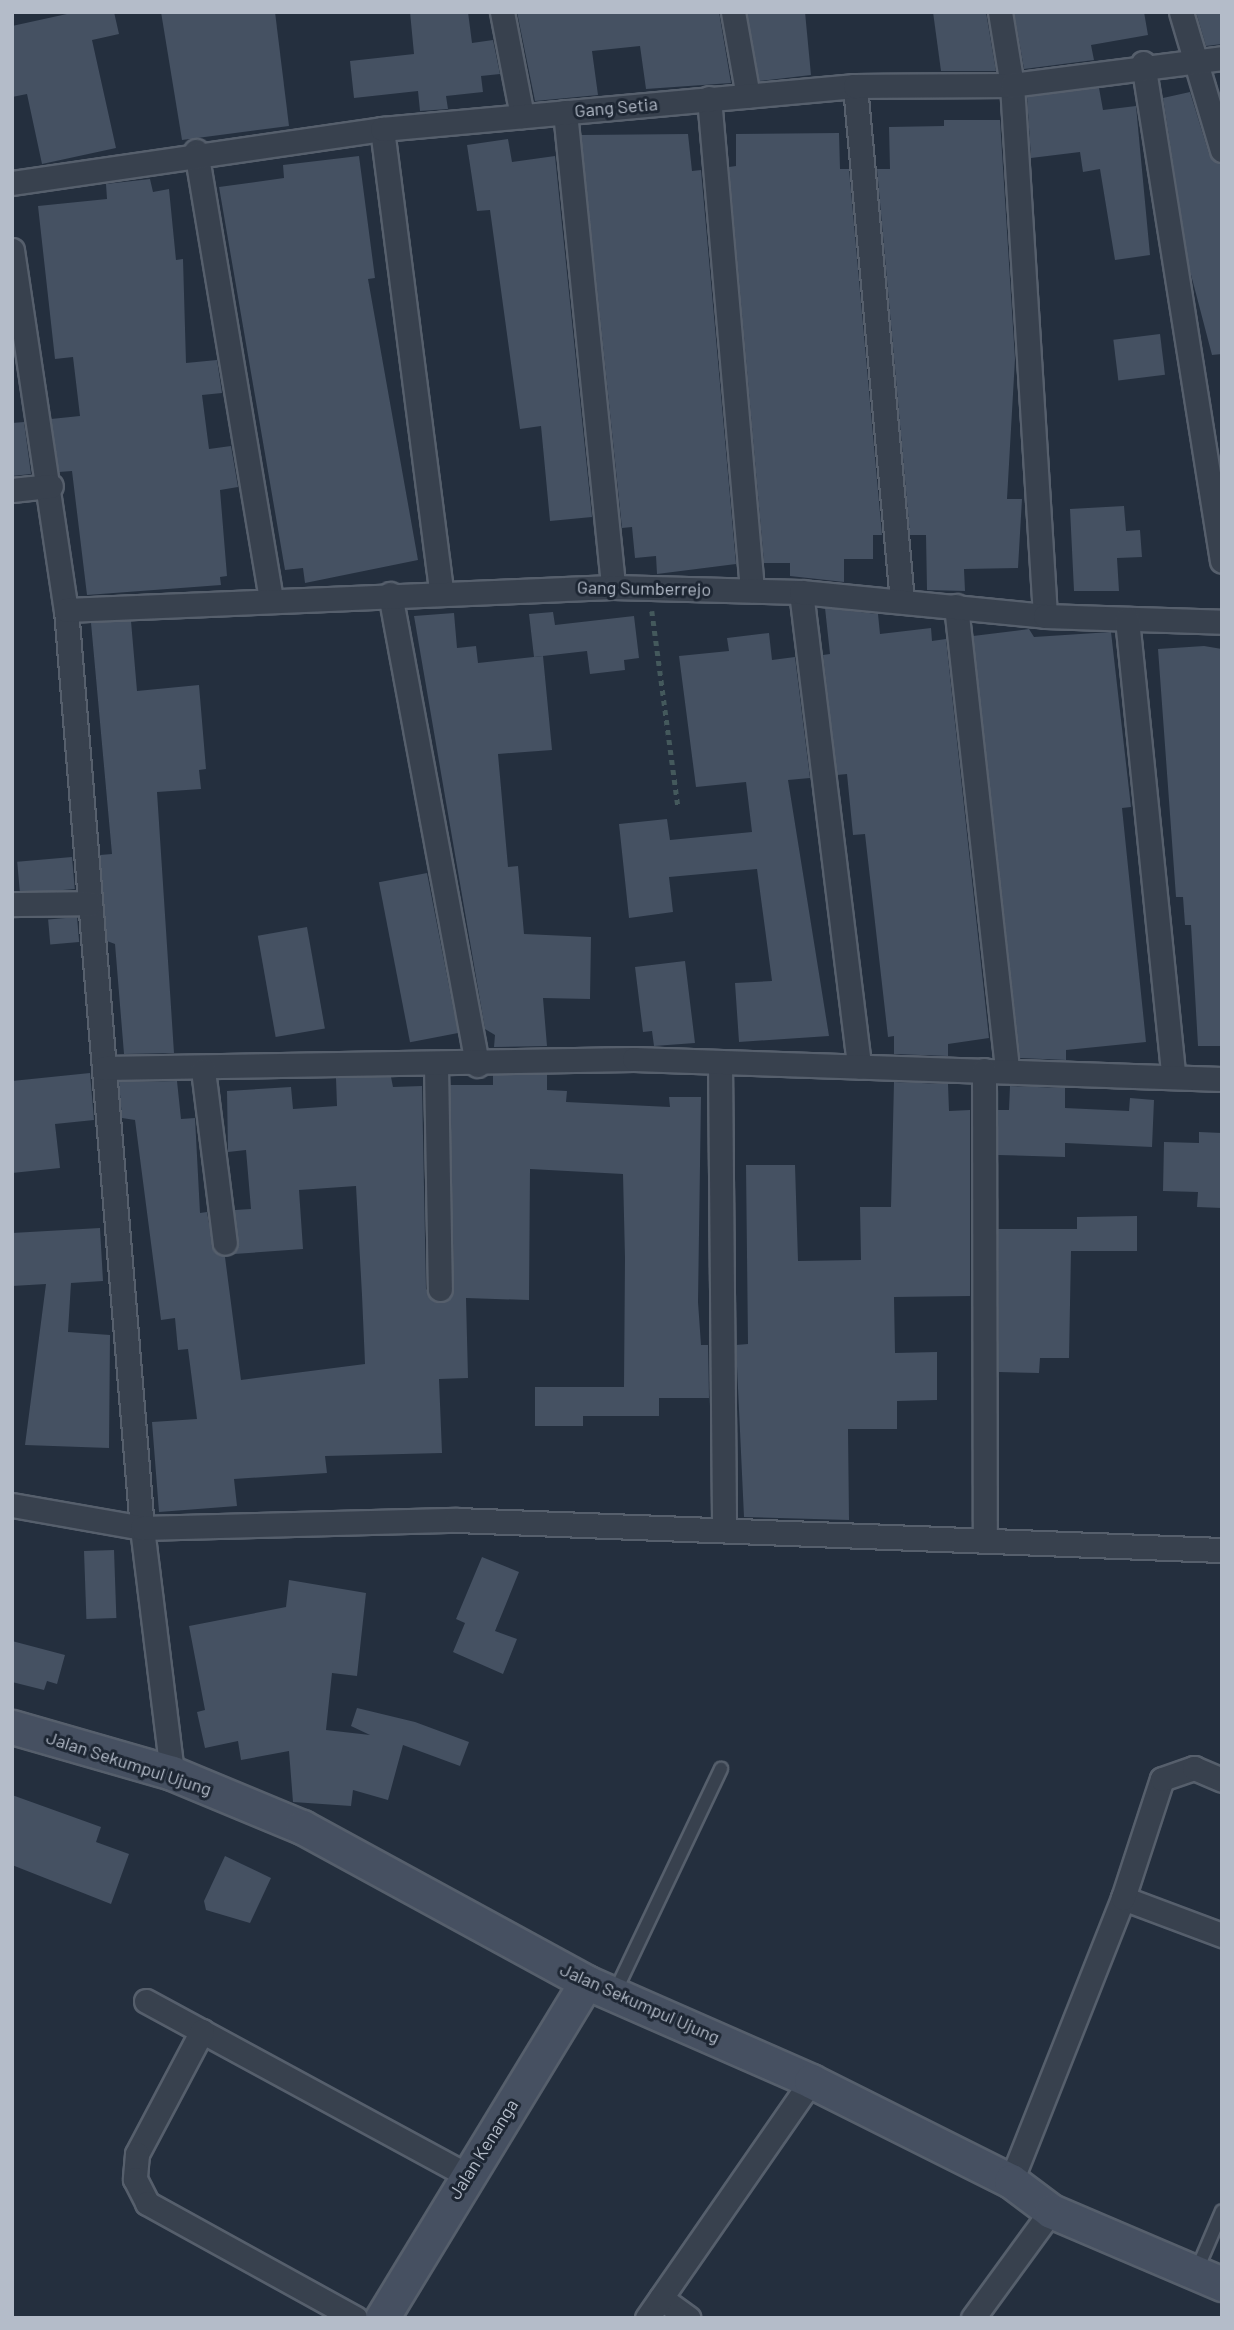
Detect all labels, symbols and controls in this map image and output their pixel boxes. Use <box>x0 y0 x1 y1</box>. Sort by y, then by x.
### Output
street label: Gang Setia <box>574 93 658 121</box>
street label: Gang Sumberrejo <box>577 576 711 600</box>
street label: Jalan Sekumpul Ujung <box>44 1726 214 1800</box>
street label: Jalan Sekumpul Ujung <box>557 1958 723 2048</box>
street label: Jalan Kenanga <box>444 2095 522 2203</box>

